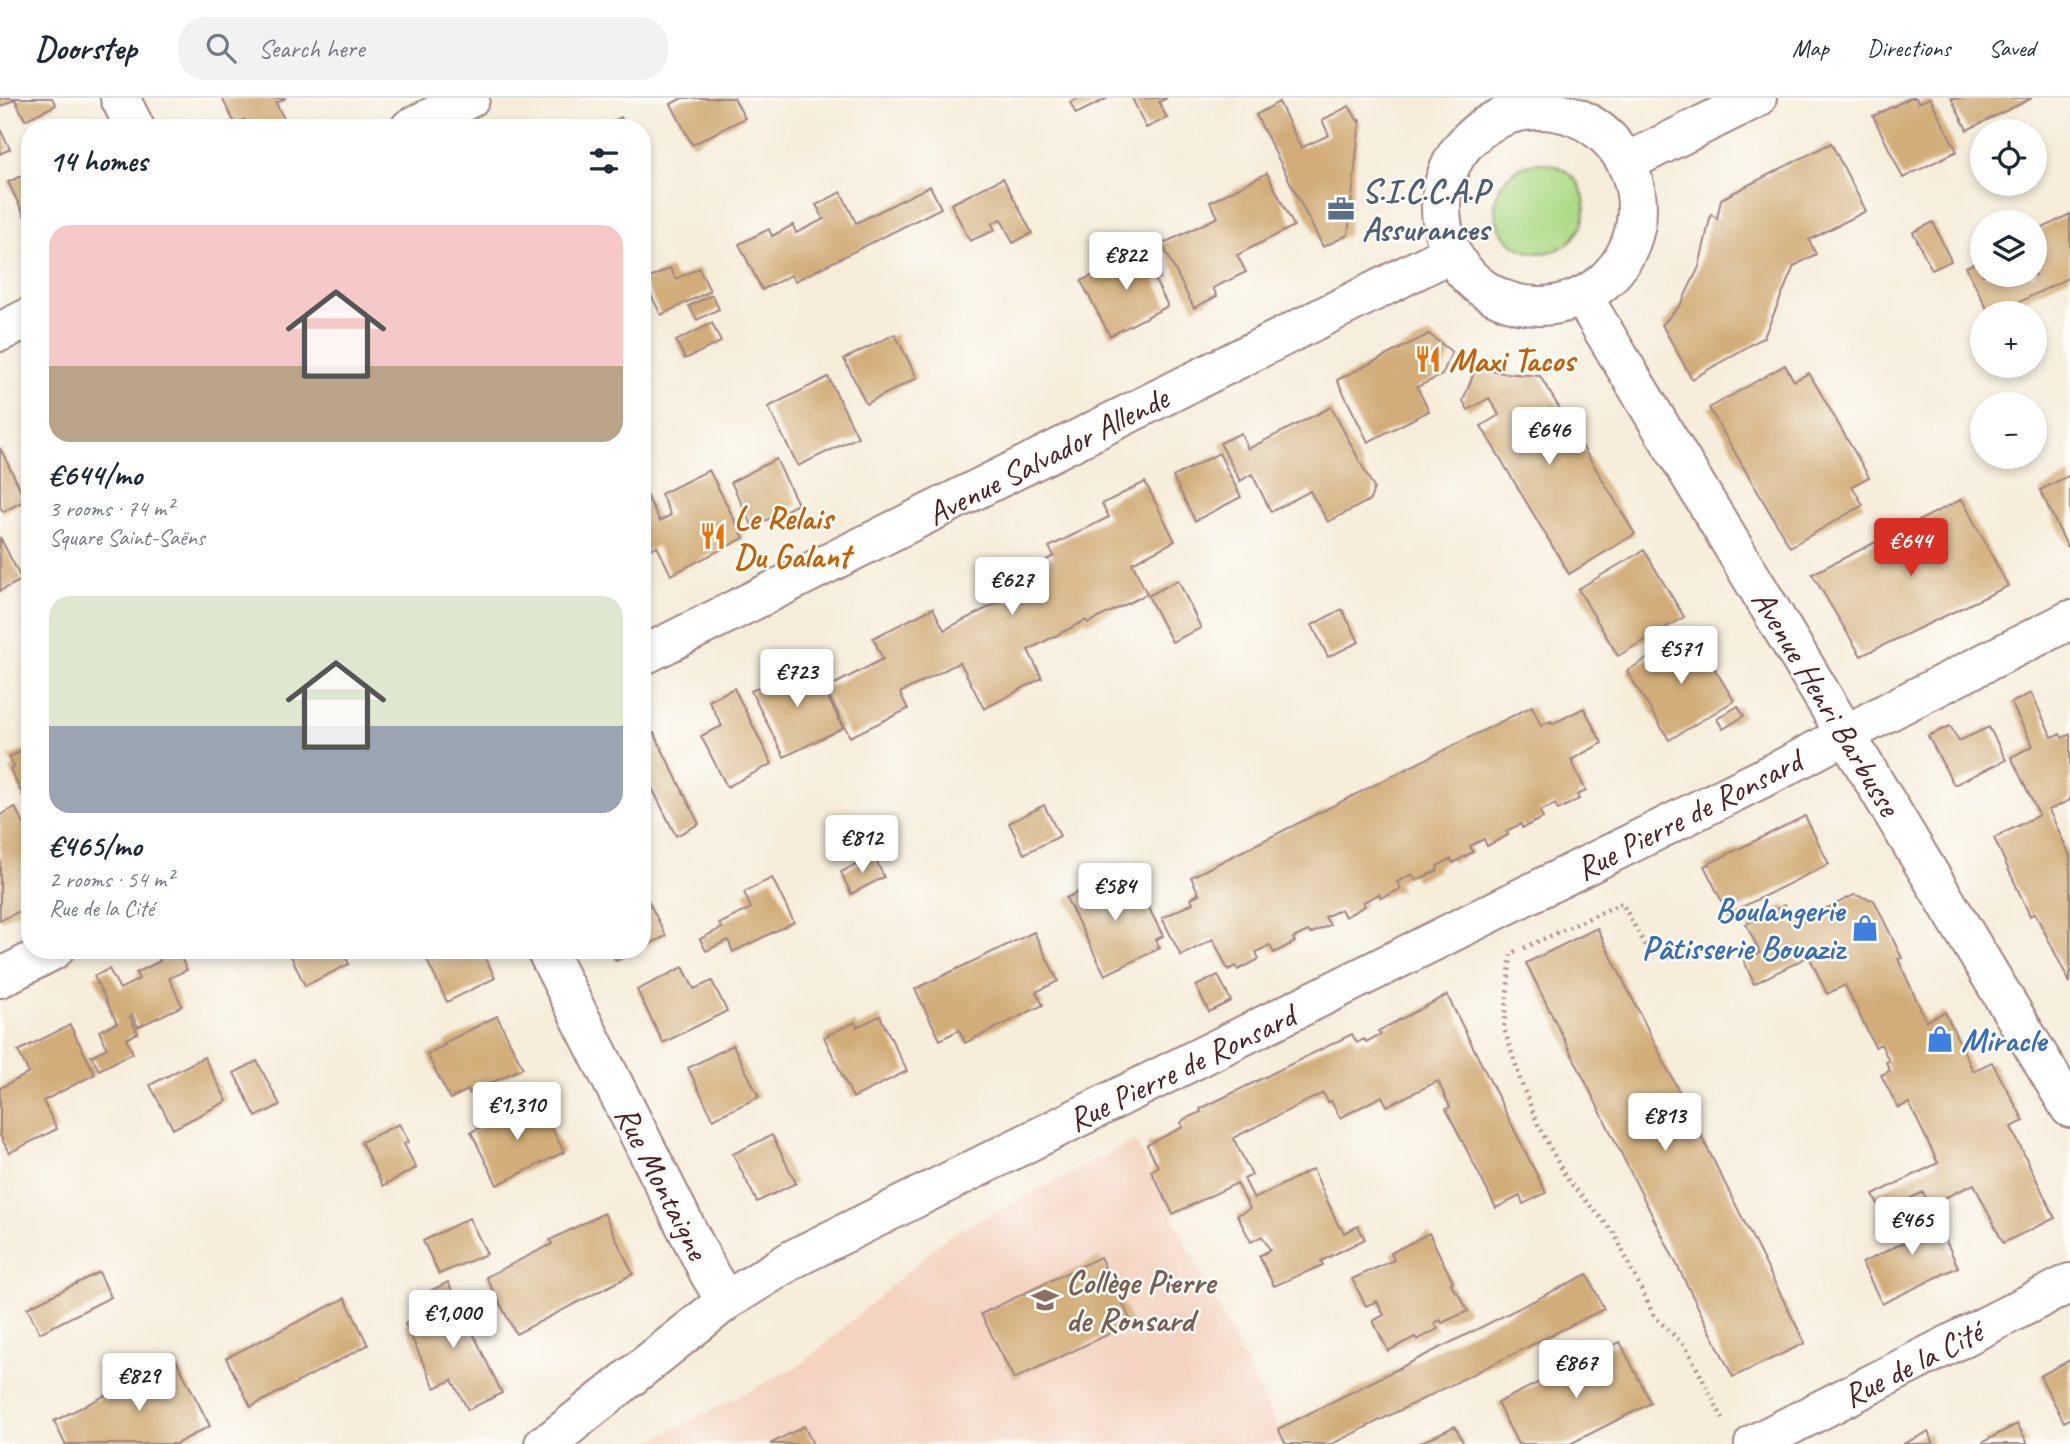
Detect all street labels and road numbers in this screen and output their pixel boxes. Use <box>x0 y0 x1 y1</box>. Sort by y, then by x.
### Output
street label: Avenue Salvador Allende <box>920 376 1177 535</box>
street label: Avenue Henri Barbusse <box>1742 582 1911 825</box>
street label: Rue Pierre de Ronsard <box>1569 738 1813 890</box>
street label: Rue Pierre de Ronsard <box>1061 993 1306 1141</box>
street label: Rue Montaigne <box>606 1099 720 1268</box>
street label: Rue de la Cité <box>1836 1309 1994 1417</box>

